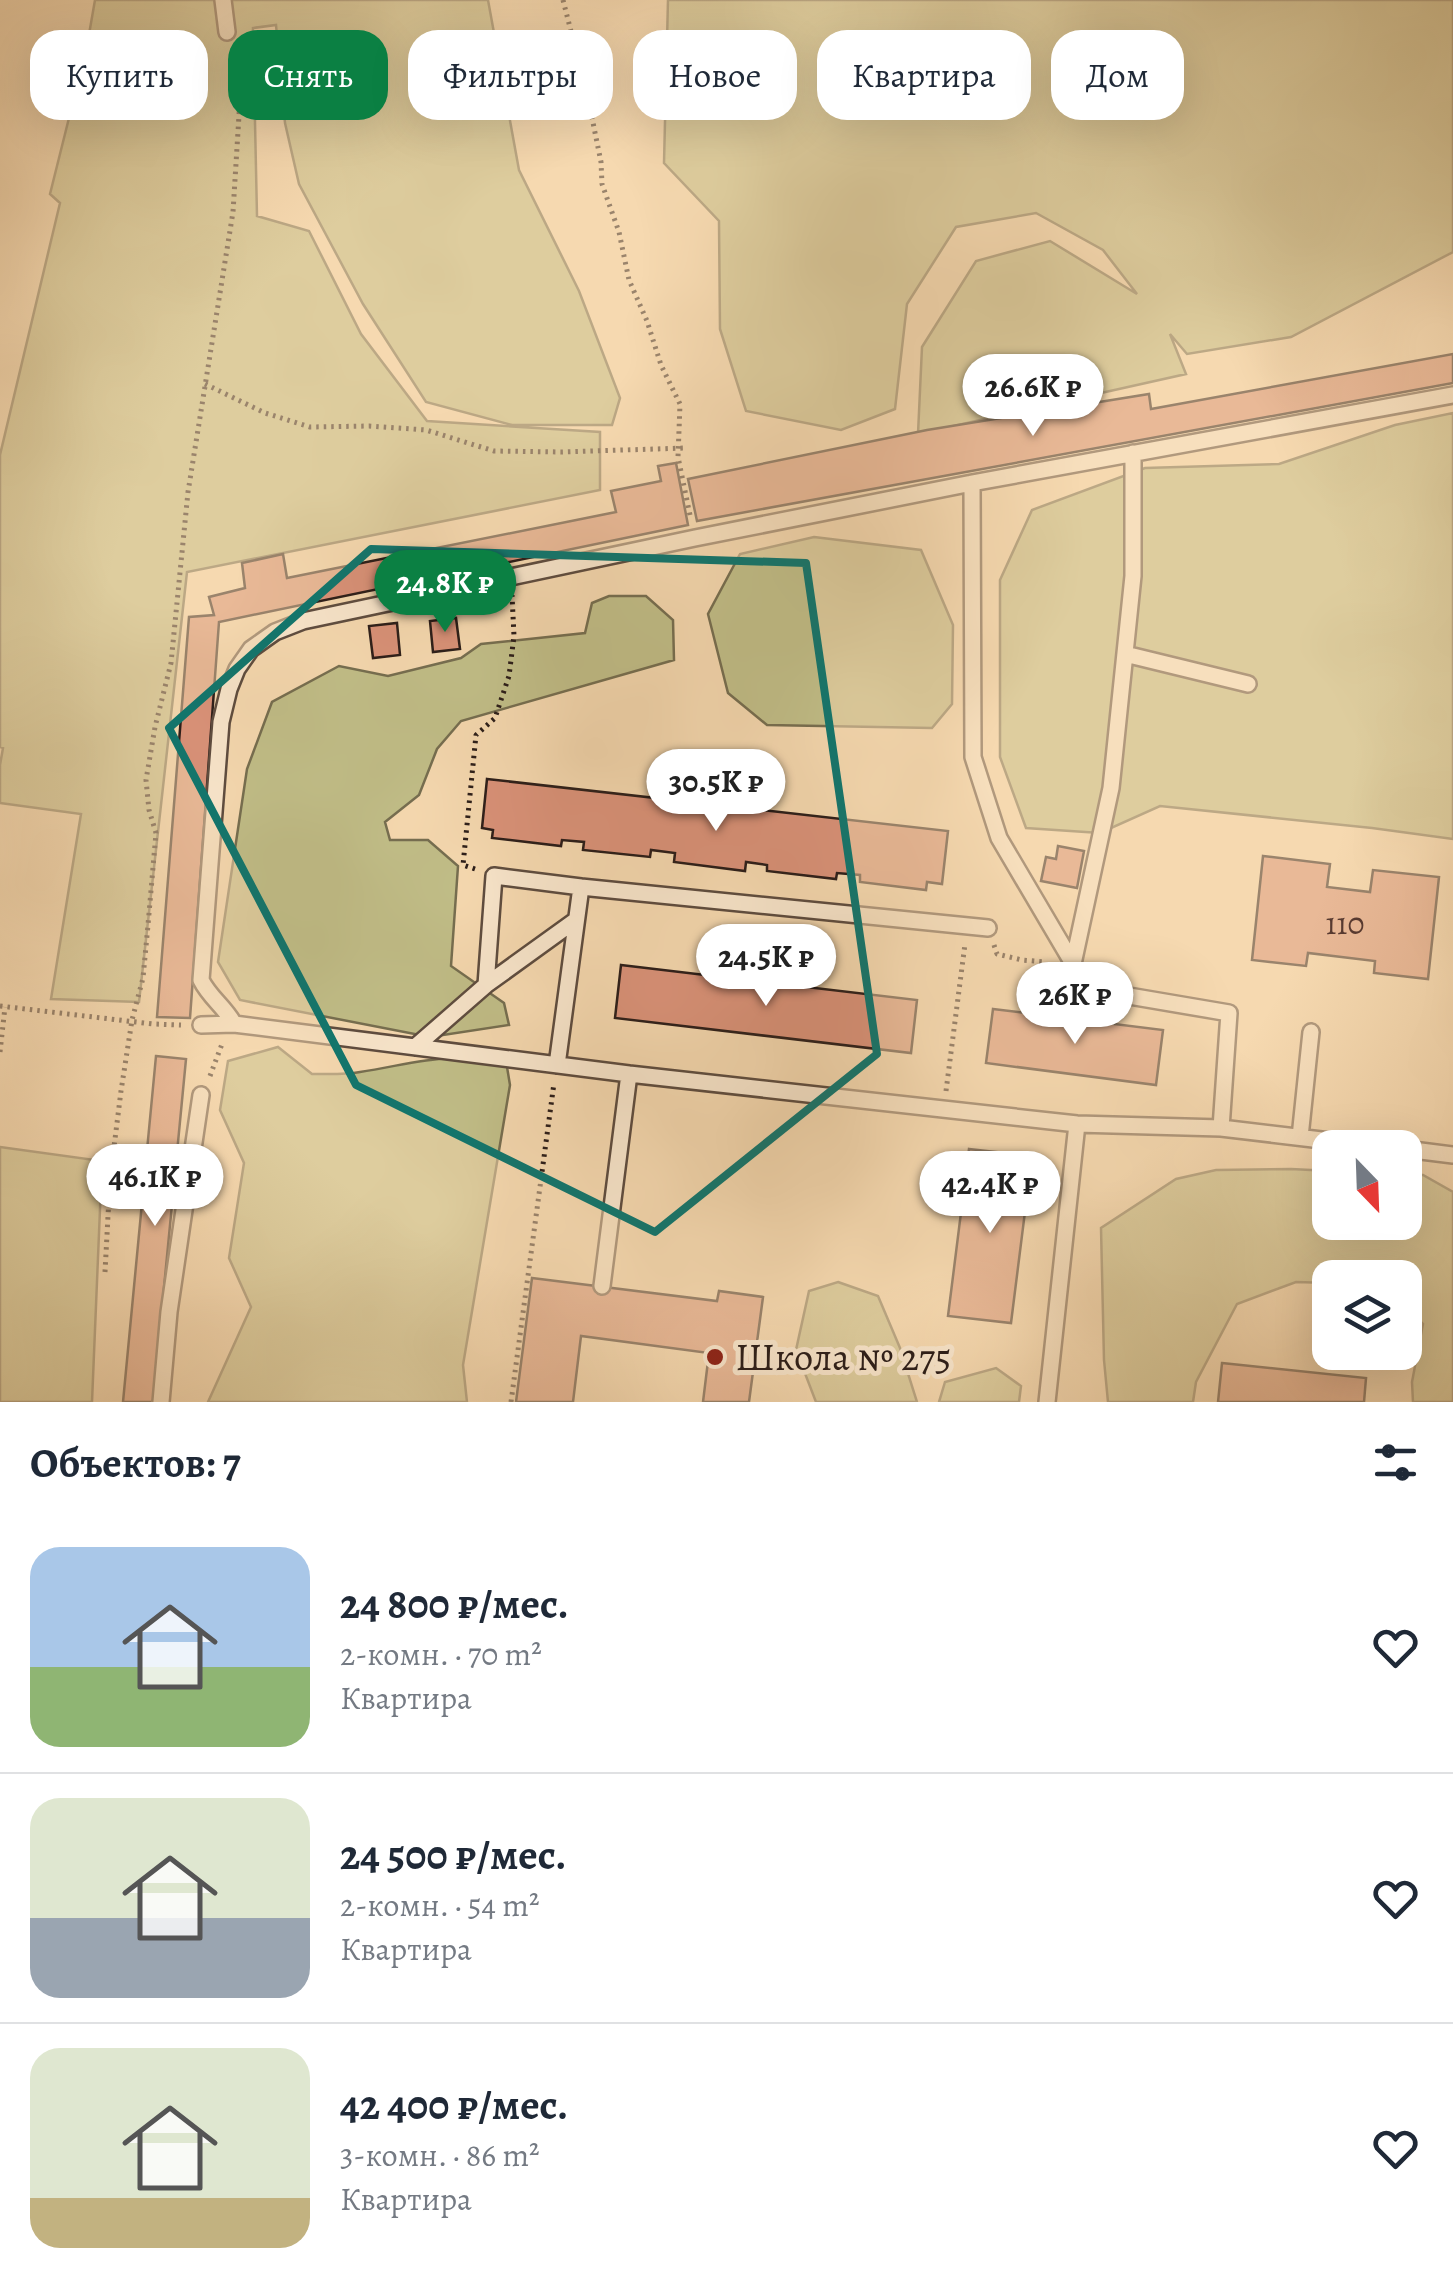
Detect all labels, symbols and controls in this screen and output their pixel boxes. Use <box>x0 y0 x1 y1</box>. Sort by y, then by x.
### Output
chip: Купить <box>30 30 208 120</box>
chip: Снять <box>228 30 388 120</box>
chip: Фильтры <box>408 30 613 120</box>
chip: Новое <box>633 30 797 120</box>
chip: Квартира <box>817 30 1031 120</box>
chip: Дом <box>1051 30 1184 120</box>
pin: 26.6K ₽ <box>941 354 1125 439</box>
text: 26.6K ₽ <box>985 364 1082 408</box>
pin: 24.8K ₽ <box>353 550 537 635</box>
text: 24.8K ₽ <box>396 560 494 604</box>
pin: 30.5K ₽ <box>624 749 808 834</box>
text: 30.5K ₽ <box>668 759 764 803</box>
house number: 110 <box>1326 901 1364 945</box>
pin: 24.5K ₽ <box>674 924 858 1009</box>
text: 24.5K ₽ <box>718 934 814 978</box>
pin: 26K ₽ <box>1005 962 1145 1047</box>
text: 26K ₽ <box>1038 972 1112 1016</box>
north arrow <box>1312 1130 1422 1240</box>
map controls <box>1312 1130 1422 1370</box>
pin: 46.1K ₽ <box>63 1144 247 1229</box>
pin: 42.4K ₽ <box>898 1151 1082 1236</box>
text: 46.1K ₽ <box>108 1154 202 1198</box>
text: 42.4K ₽ <box>941 1161 1039 1205</box>
button: layers <box>1312 1260 1422 1370</box>
place label: Школа № 275 <box>735 1331 951 1383</box>
marker: Школа № 275 <box>704 1346 726 1368</box>
text: Объектов: 7 <box>30 1434 241 1491</box>
icon: filters <box>1368 1435 1423 1490</box>
text: 24 800 ₽/мес. <box>340 1575 569 1632</box>
icon: home <box>110 1587 230 1707</box>
icon: heart <box>1368 1620 1423 1675</box>
text: 2-комн. · 70 m² <box>340 1632 542 1676</box>
text: Квартира <box>340 1676 472 1720</box>
text: 24 500 ₽/мес. <box>340 1826 567 1883</box>
icon: home <box>110 1838 230 1958</box>
icon: heart <box>1368 1871 1423 1926</box>
text: 2-комн. · 54 m² <box>340 1883 539 1927</box>
text: Квартира <box>340 1927 472 1971</box>
text: 42 400 ₽/мес. <box>340 2076 568 2133</box>
icon: home <box>110 2088 230 2208</box>
icon: heart <box>1368 2121 1423 2176</box>
text: 3-комн. · 86 m² <box>340 2133 540 2177</box>
text: Квартира <box>340 2177 472 2221</box>

